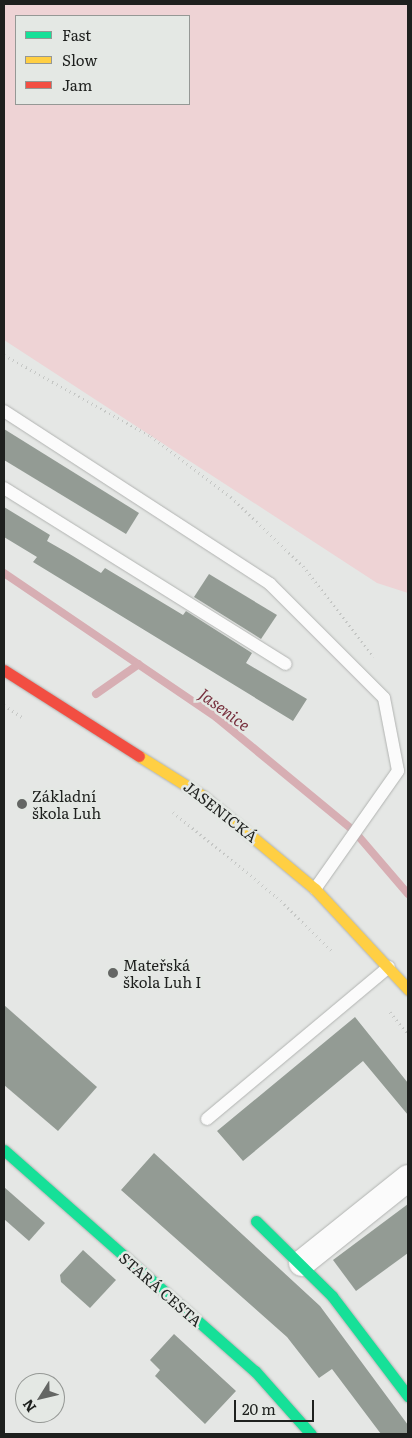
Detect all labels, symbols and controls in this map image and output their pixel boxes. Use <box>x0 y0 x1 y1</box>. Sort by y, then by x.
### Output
legend <box>15 15 190 105</box>
text: Fast <box>62 23 91 46</box>
text: Slow <box>62 48 97 71</box>
text: Jam <box>62 73 92 96</box>
water label: Jasenice <box>196 684 254 734</box>
street label: JASENICKÁ <box>181 777 261 845</box>
place label: Základní škola Luh <box>32 786 101 821</box>
marker: Základní škola Luh <box>16 798 28 810</box>
place label: Mateřská škola Luh I <box>123 955 201 990</box>
marker: Mateřská škola Luh I <box>107 967 119 979</box>
street label: STARÁ CESTA <box>116 1248 206 1330</box>
north arrow <box>15 1373 65 1423</box>
scale bar <box>237 1390 317 1422</box>
text: N <box>17 1396 40 1417</box>
text: 20 m <box>242 1397 276 1420</box>

